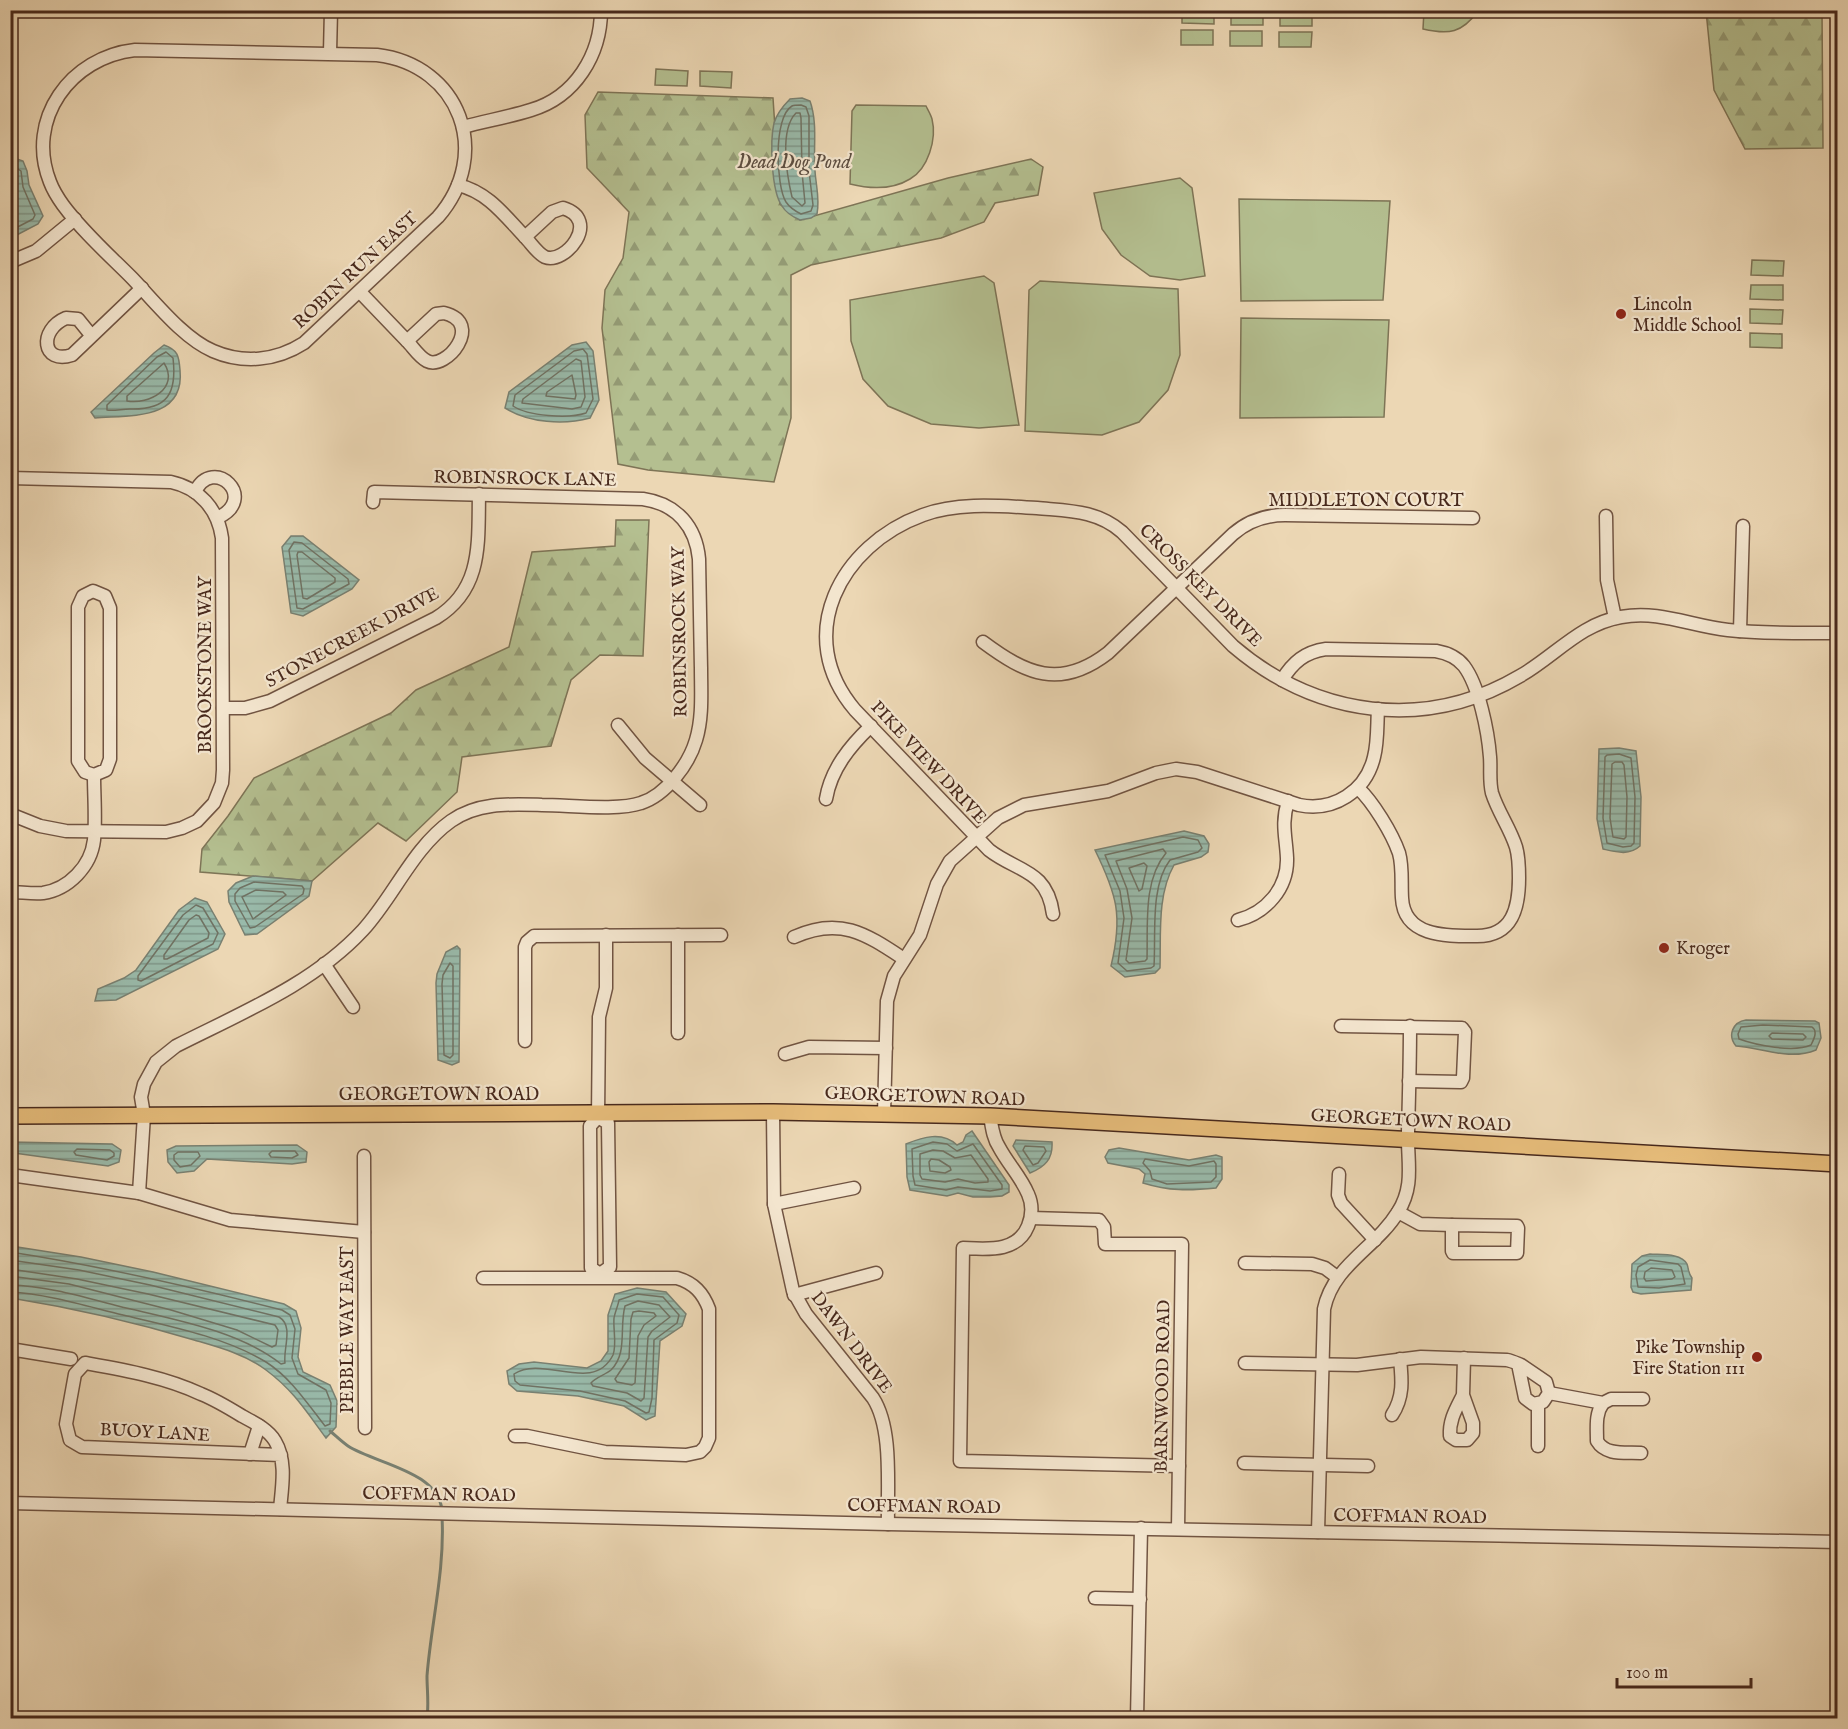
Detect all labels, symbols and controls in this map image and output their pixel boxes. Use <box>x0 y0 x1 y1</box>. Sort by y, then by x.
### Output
water label: Dead Dog Pond <box>737 150 853 176</box>
street label: ROBIN RUN EAST <box>289 208 423 335</box>
place label: Lincoln Middle School <box>1633 294 1742 338</box>
marker: Lincoln Middle School <box>1614 307 1628 321</box>
street label: ROBINSROCK LANE <box>433 466 617 493</box>
street label: MIDDLETON COURT <box>1269 490 1463 513</box>
street label: CROSS KEY DRIVE <box>1134 520 1266 652</box>
street label: ROBINSROCK WAY <box>667 546 693 718</box>
street label: BROOKSTONE WAY <box>195 576 218 754</box>
street label: STONECREEK DRIVE <box>262 583 443 694</box>
street label: PIKE VIEW DRIVE <box>865 697 991 829</box>
place label: Kroger <box>1676 938 1730 961</box>
marker: Kroger <box>1657 941 1671 955</box>
street label: GEORGETOWN ROAD <box>824 1083 1026 1112</box>
street label: GEORGETOWN ROAD <box>339 1084 539 1107</box>
street label: GEORGETOWN ROAD <box>1310 1105 1512 1138</box>
street label: PEBBLE WAY EAST <box>337 1246 360 1414</box>
street label: DAWN DRIVE <box>805 1287 897 1399</box>
street label: BARNWOOD ROAD <box>1150 1299 1177 1473</box>
place label: Pike Township Fire Station 111 <box>1633 1337 1745 1381</box>
marker: Pike Township Fire Station 111 <box>1750 1350 1764 1364</box>
street label: BUOY LANE <box>99 1419 211 1448</box>
street label: COFFMAN ROAD <box>362 1483 516 1508</box>
street label: COFFMAN ROAD <box>847 1495 1001 1520</box>
street label: COFFMAN ROAD <box>1333 1505 1487 1530</box>
scale bar <box>1617 1651 1750 1689</box>
text: 100 m <box>1626 1662 1668 1685</box>

